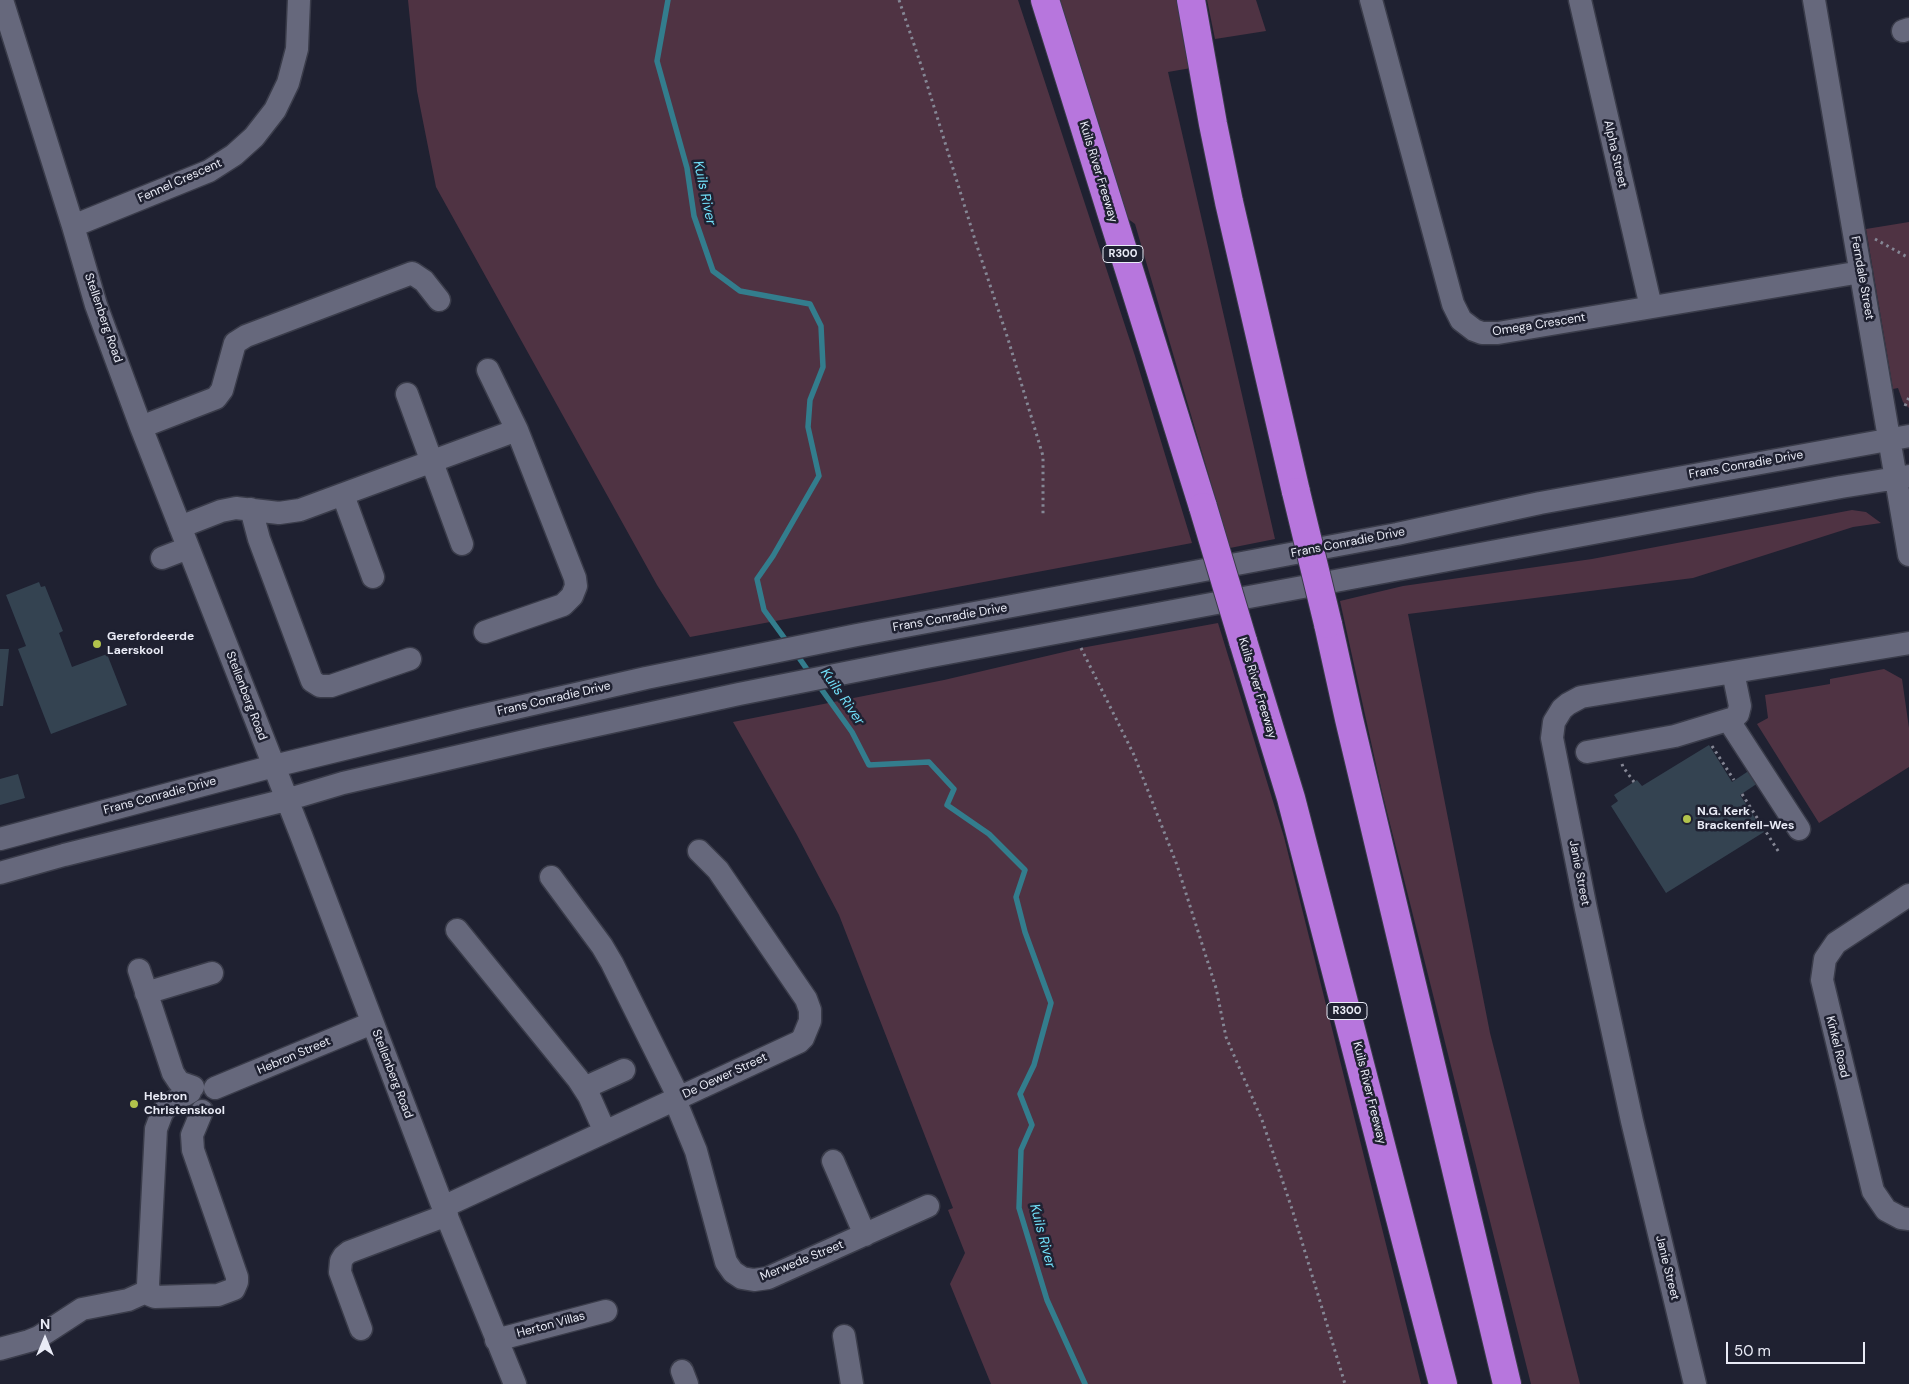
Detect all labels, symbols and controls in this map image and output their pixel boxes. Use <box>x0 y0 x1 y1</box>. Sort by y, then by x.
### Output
street label: Alpha Street <box>1600 119 1630 189</box>
street label: Kuils River Freeway <box>1076 120 1120 224</box>
street label: Fennel Crescent <box>136 156 224 206</box>
water label: Kuils River <box>689 159 719 227</box>
street label: Ferndale Street <box>1848 235 1876 321</box>
road number: R300 <box>1103 245 1143 262</box>
street label: Stellenberg Road <box>81 271 125 365</box>
street label: Omega Crescent <box>1491 311 1587 339</box>
street label: Frans Conradie Drive <box>1688 448 1804 482</box>
street label: Frans Conradie Drive <box>1290 525 1406 561</box>
street label: Frans Conradie Drive <box>892 601 1008 635</box>
place label: Gerefordeerde Laerskool <box>107 630 194 658</box>
street label: Kuils River Freeway <box>1235 636 1279 740</box>
marker: Gerefordeerde Laerskool <box>91 638 103 650</box>
street label: Stellenberg Road <box>222 650 270 742</box>
water label: Kuils River <box>816 665 868 729</box>
street label: Frans Conradie Drive <box>496 679 612 719</box>
street label: Frans Conradie Drive <box>102 774 218 818</box>
place label: N.G. Kerk Brackenfell-Wes <box>1697 805 1794 833</box>
marker: N.G. Kerk Brackenfell-Wes <box>1681 813 1693 825</box>
street label: Janie Street <box>1566 839 1592 907</box>
road number: R300 <box>1327 1002 1367 1019</box>
street label: Kinkel Road <box>1822 1015 1852 1079</box>
street label: Stellenberg Road <box>368 1028 416 1120</box>
street label: Hebron Street <box>255 1034 333 1078</box>
street label: Kuils River Freeway <box>1349 1040 1389 1146</box>
street label: De Oewer Street <box>680 1050 770 1102</box>
place label: Hebron Christenskool <box>144 1090 225 1118</box>
marker: Hebron Christenskool <box>128 1098 140 1110</box>
water label: Kuils River <box>1025 1202 1059 1270</box>
street label: Janie Street <box>1652 1234 1682 1302</box>
street label: Merwede Street <box>758 1238 846 1284</box>
street label: Herton Villas <box>515 1309 587 1341</box>
north arrow <box>20 1314 70 1364</box>
text: N <box>40 1315 50 1333</box>
scale bar <box>1729 1332 1868 1364</box>
text: 50 m <box>1734 1341 1771 1361</box>

